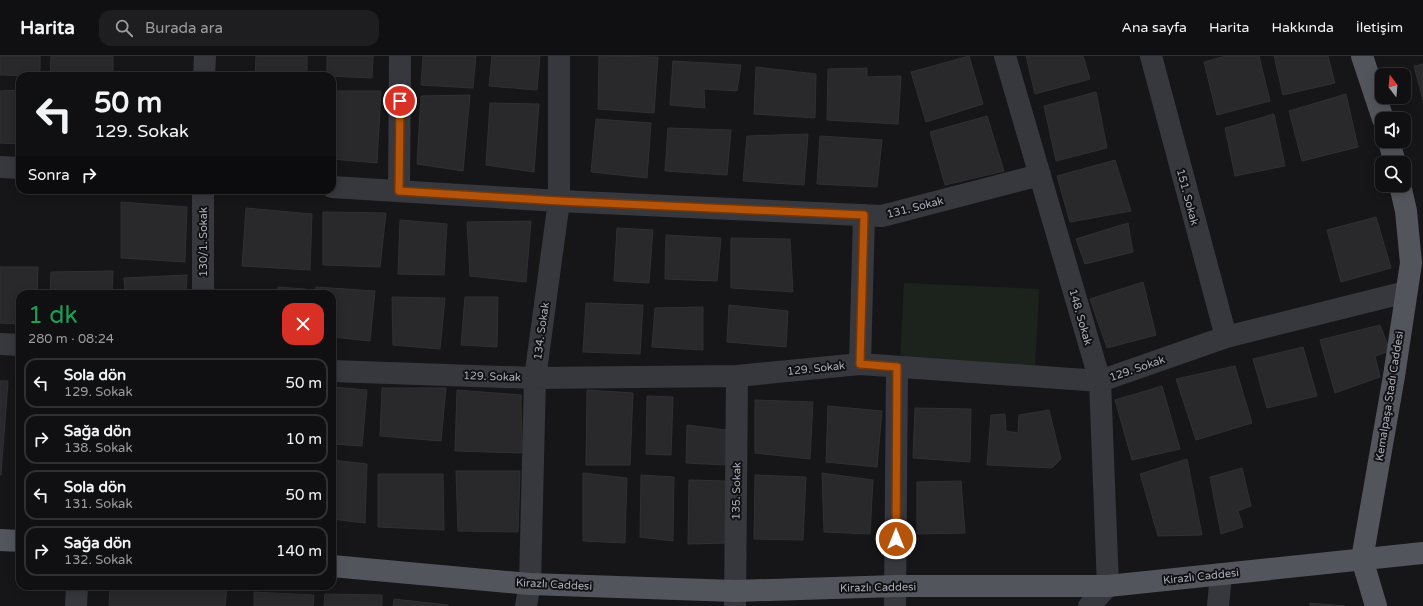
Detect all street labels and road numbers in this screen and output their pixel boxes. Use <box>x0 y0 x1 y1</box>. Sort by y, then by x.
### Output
street label: 151. Sokak <box>1174 167 1201 227</box>
street label: 131. Sokak <box>885 194 945 221</box>
street label: 130/1. Sokak <box>197 207 210 277</box>
street label: 148. Sokak <box>1066 287 1095 347</box>
street label: 134. Sokak <box>531 301 552 361</box>
street label: Kemalpaşa Stadı Caddesi <box>1373 330 1406 462</box>
street label: 129. Sokak <box>1108 353 1167 384</box>
street label: 129. Sokak <box>787 359 846 378</box>
street label: 129. Sokak <box>463 369 521 384</box>
street label: 135. Sokak <box>729 462 744 520</box>
street label: Kirazlı Caddesi <box>1162 566 1240 587</box>
street label: Kirazlı Caddesi <box>516 576 592 593</box>
street label: Kirazlı Caddesi <box>840 580 916 595</box>

